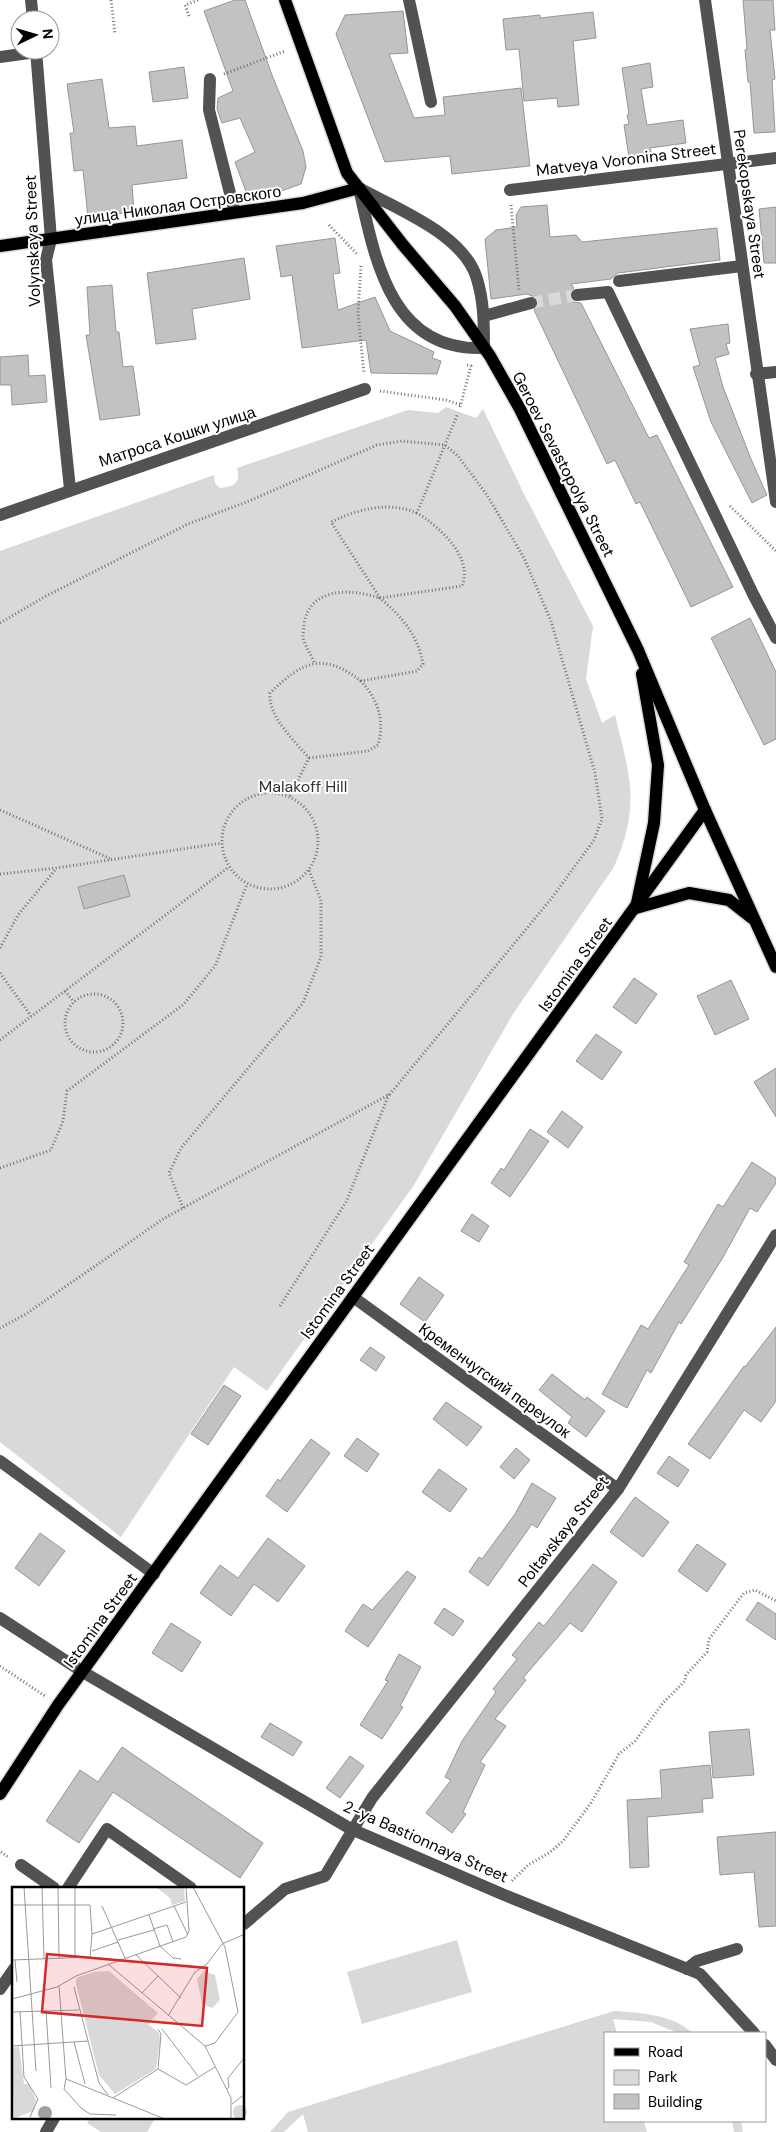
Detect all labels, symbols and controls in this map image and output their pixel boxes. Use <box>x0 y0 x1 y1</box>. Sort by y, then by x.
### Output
north arrow <box>10 10 60 60</box>
text: N <box>39 28 57 40</box>
street label: Perekopskaya Street <box>729 128 770 280</box>
street label: Matveya Voronina Street <box>535 138 717 181</box>
street label: Volynskaya Street <box>20 175 45 307</box>
street label: улица Николая Островского <box>74 181 283 230</box>
street label: Geroev Sevastopolya Street <box>508 368 620 561</box>
street label: Матроса Кошки улица <box>96 401 258 472</box>
park label: Malakoff Hill <box>259 776 347 797</box>
street label: Istomina Street <box>534 913 617 1016</box>
street label: Istomina Street <box>296 1240 379 1343</box>
street label: Кременчугский переулок <box>414 1318 576 1443</box>
street label: Poltavskaya Street <box>513 1471 613 1591</box>
street label: Istomina Street <box>59 1569 142 1672</box>
street label: 2-ya Bastionnaya Street <box>340 1796 512 1887</box>
inset map <box>12 1887 245 2120</box>
legend <box>604 2032 766 2122</box>
text: Road <box>648 2042 683 2062</box>
text: Park <box>648 2067 678 2087</box>
text: Building <box>648 2092 703 2112</box>

